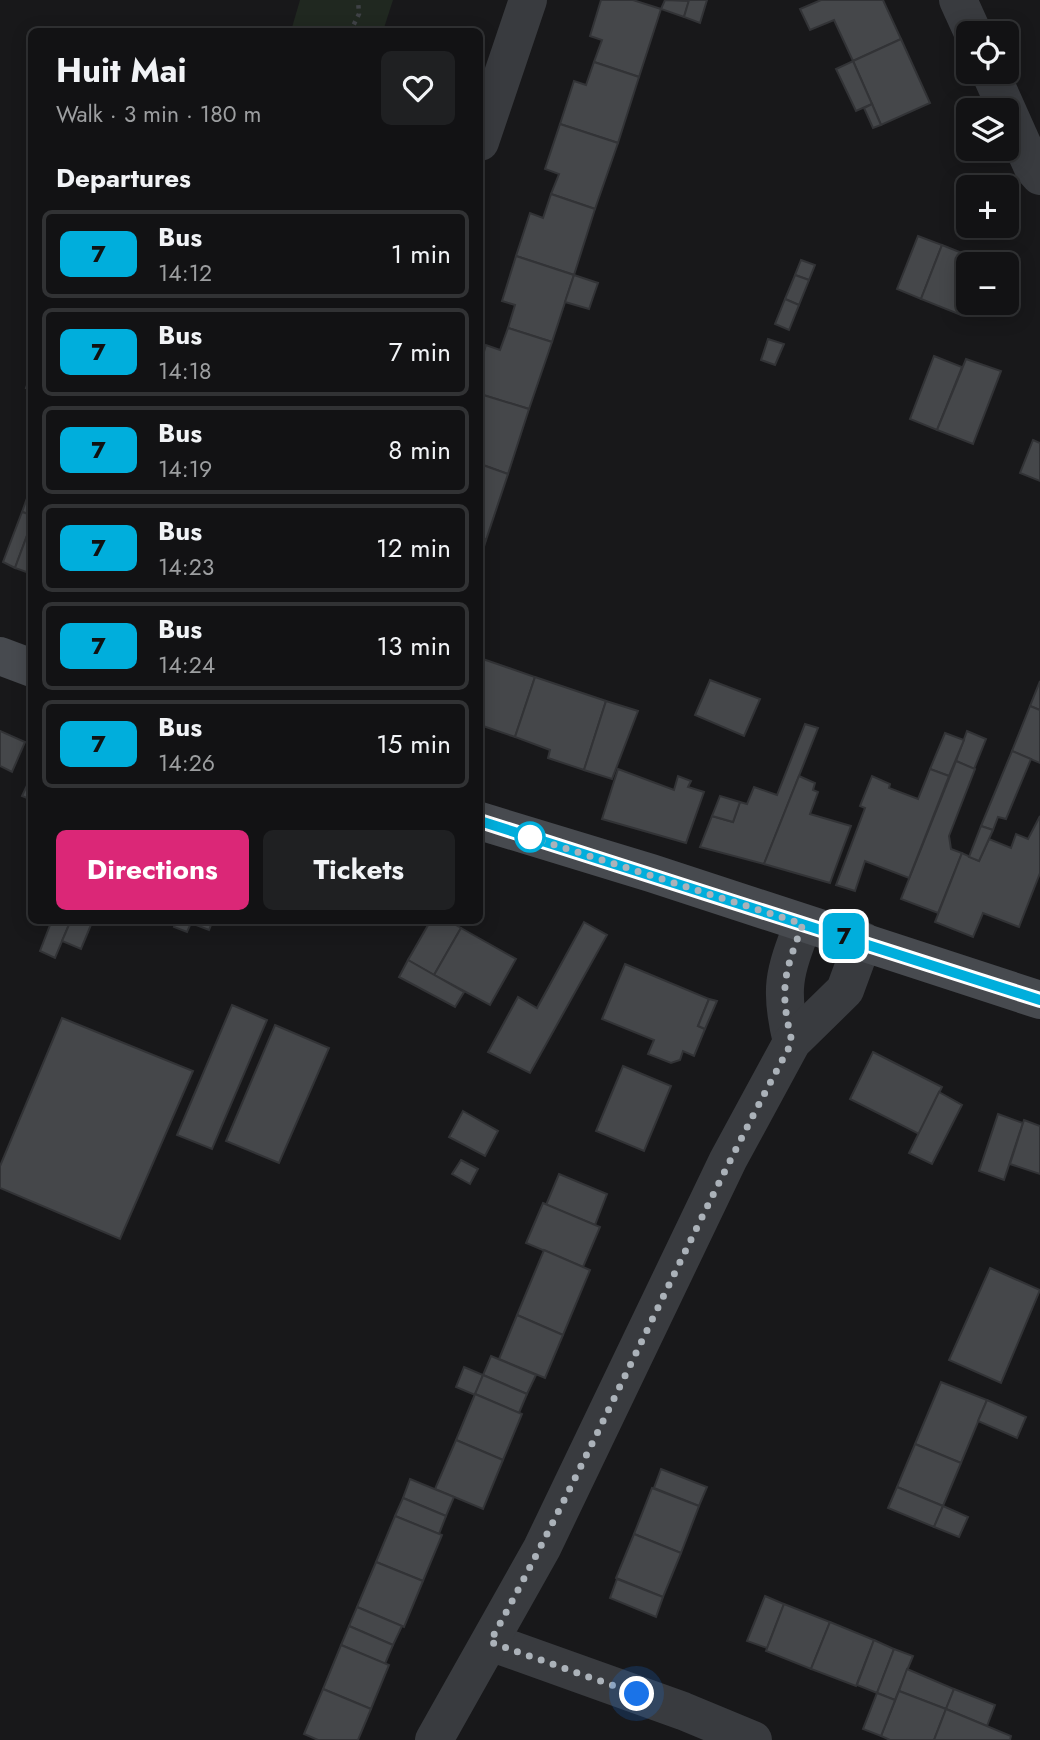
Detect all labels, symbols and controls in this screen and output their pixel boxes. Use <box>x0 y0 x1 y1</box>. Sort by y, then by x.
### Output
map controls <box>956 21 1019 315</box>
button: locate <box>956 21 1019 84</box>
text: Huit Mai <box>56 47 187 94</box>
button: heart <box>381 51 455 125</box>
text: Walk · 3 min · 180 m <box>56 97 261 131</box>
button: layers <box>956 98 1019 161</box>
text: Departures <box>56 159 191 197</box>
button: + <box>956 175 1019 238</box>
text: Bus <box>158 218 202 256</box>
text: 1 min <box>391 235 451 273</box>
text: 7 <box>91 236 106 271</box>
button: − <box>956 252 1019 315</box>
text: 14:12 <box>158 256 212 290</box>
text: Bus <box>158 316 202 354</box>
text: 7 min <box>389 333 451 371</box>
text: 7 <box>91 334 106 369</box>
text: 14:18 <box>158 354 212 388</box>
text: Bus <box>158 414 202 452</box>
text: 8 min <box>388 431 451 469</box>
text: 7 <box>91 432 106 467</box>
text: 14:19 <box>158 452 212 486</box>
text: Bus <box>158 512 202 550</box>
text: 12 min <box>376 529 451 567</box>
text: 7 <box>91 530 106 565</box>
text: 14:23 <box>158 550 214 584</box>
text: Bus <box>158 610 202 648</box>
text: 13 min <box>377 627 451 665</box>
text: 7 <box>91 628 106 663</box>
text: 14:24 <box>158 648 215 682</box>
text: Bus <box>158 708 202 746</box>
text: 15 min <box>376 725 451 763</box>
text: 7 <box>91 726 106 761</box>
text: 14:26 <box>158 746 215 780</box>
unlabelled marker <box>515 822 545 852</box>
button: Directions <box>56 830 249 910</box>
button: Tickets <box>263 830 455 910</box>
line badge: 7 <box>821 913 867 959</box>
text: 7 <box>837 918 851 953</box>
your location <box>619 1676 654 1711</box>

